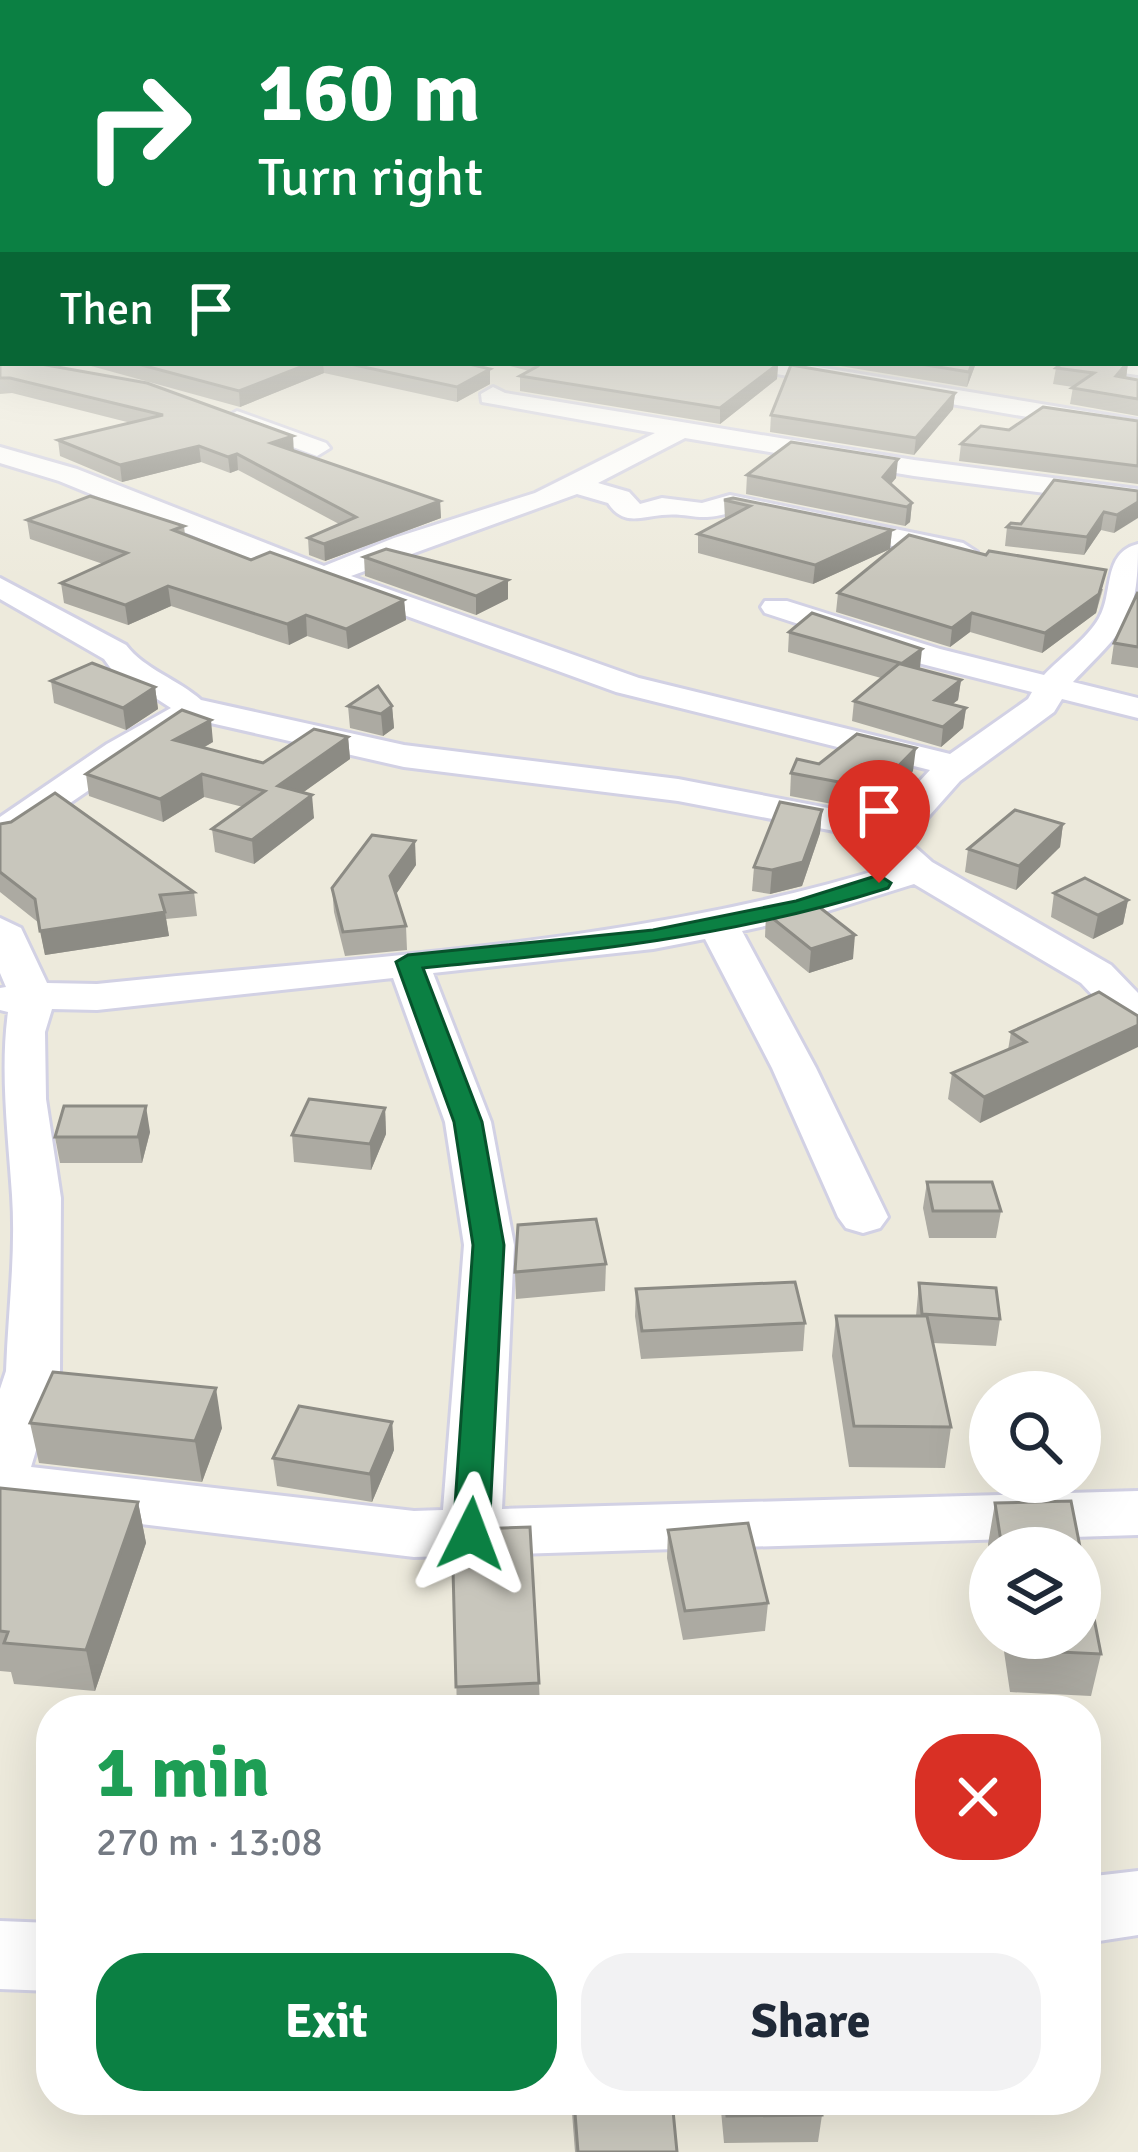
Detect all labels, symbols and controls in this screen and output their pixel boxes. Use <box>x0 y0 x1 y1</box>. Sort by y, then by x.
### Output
text: 160 m <box>258 41 480 145</box>
icon: right <box>60 48 216 204</box>
text: Turn right <box>258 144 483 211</box>
icon: arrive <box>178 276 244 342</box>
text: Then <box>60 282 154 337</box>
pin <box>828 760 930 883</box>
icon: arrive <box>846 778 912 844</box>
map controls <box>969 1371 1101 1659</box>
button: search <box>969 1371 1101 1503</box>
position arrow <box>408 1471 534 1597</box>
button: layers <box>969 1527 1101 1659</box>
text: 1 min <box>96 1728 270 1817</box>
button: close <box>915 1734 1041 1860</box>
text: 270 m · 13:08 <box>96 1818 323 1866</box>
button: Exit <box>96 1953 557 2091</box>
button: Share <box>581 1953 1041 2091</box>

